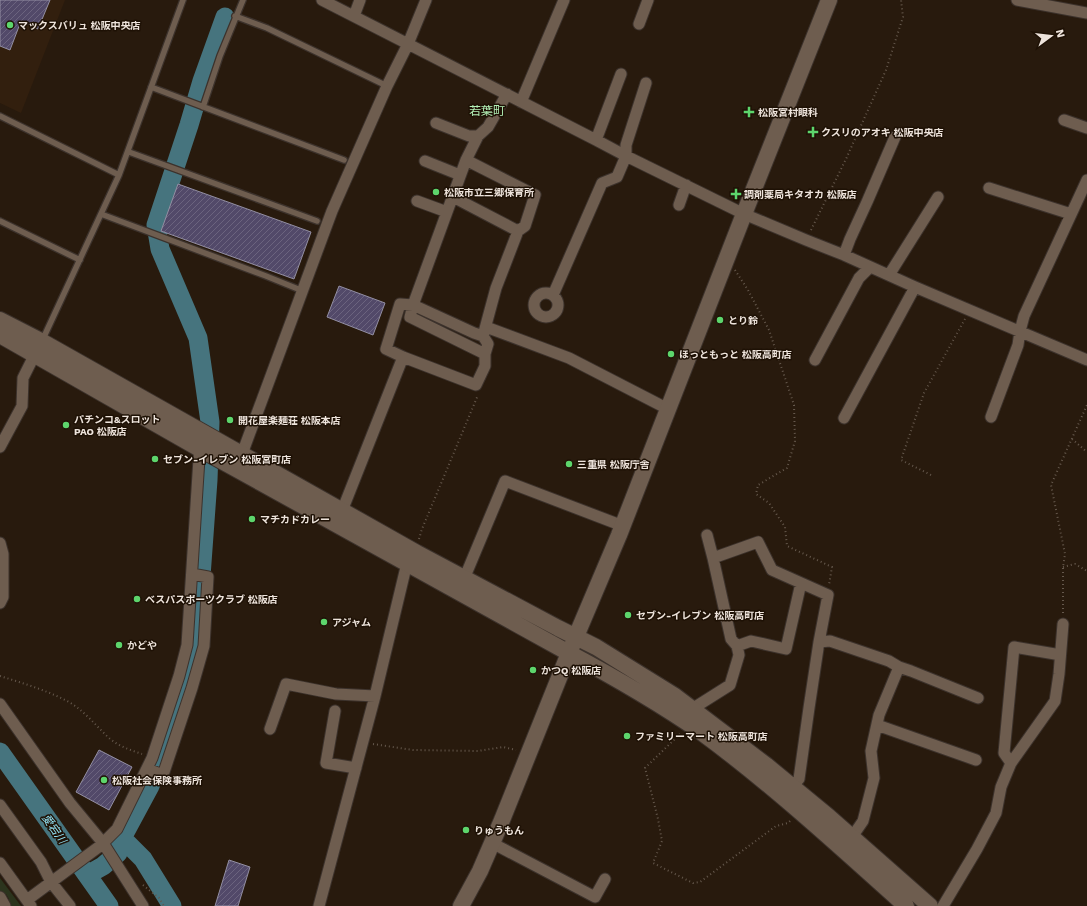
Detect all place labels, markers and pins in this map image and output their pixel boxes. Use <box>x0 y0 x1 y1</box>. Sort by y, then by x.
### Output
marker: マックスバリュ 松阪中央店 <box>5 20 15 30</box>
place label: マックスバリュ 松阪中央店 <box>18 20 141 31</box>
marker: 松阪宮村眼科 <box>743 106 755 118</box>
place label: 松阪宮村眼科 <box>758 107 818 118</box>
marker: クスリのアオキ 松阪中央店 <box>808 127 818 137</box>
place label: クスリのアオキ 松阪中央店 <box>821 127 944 138</box>
marker: 松阪市立三郷保育所 <box>431 187 441 197</box>
place label: 松阪市立三郷保育所 <box>444 187 534 198</box>
marker: 調剤薬局キタオカ 松阪店 <box>731 189 741 199</box>
place label: 調剤薬局キタオカ 松阪店 <box>744 189 857 200</box>
marker: とり鈴 <box>715 315 725 325</box>
place label: とり鈴 <box>728 315 758 326</box>
marker: ほっともっと 松阪高町店 <box>666 349 676 359</box>
place label: ほっともっと 松阪高町店 <box>679 349 792 360</box>
place label: パチンコ&スロット PAO 松阪店 <box>74 414 160 437</box>
marker: 開花屋楽麺荘 松阪本店 <box>225 415 235 425</box>
place label: 開花屋楽麺荘 松阪本店 <box>238 415 341 426</box>
marker: パチンコ&スロット PAO 松阪店 <box>61 420 71 430</box>
marker: セブン-イレブン 松阪宮町店 <box>150 454 160 464</box>
place label: セブン-イレブン 松阪宮町店 <box>163 454 291 465</box>
marker: 三重県 松阪庁舎 <box>564 459 574 469</box>
place label: 三重県 松阪庁舎 <box>577 459 650 470</box>
marker: マチカドカレー <box>247 514 257 524</box>
place label: マチカドカレー <box>260 514 330 525</box>
marker: ベスパスポーツクラブ 松阪店 <box>132 594 142 604</box>
place label: ベスパスポーツクラブ 松阪店 <box>145 594 278 605</box>
marker: セブン-イレブン 松阪高町店 <box>623 610 633 620</box>
place label: セブン-イレブン 松阪高町店 <box>636 610 764 621</box>
marker: アジャム <box>319 617 329 627</box>
place label: アジャム <box>332 617 371 628</box>
marker: かどや <box>114 640 124 650</box>
place label: かどや <box>127 640 157 651</box>
marker: かつQ 松阪店 <box>528 665 538 675</box>
place label: かつQ 松阪店 <box>541 665 601 676</box>
marker: ファミリーマート 松阪高町店 <box>622 731 632 741</box>
place label: ファミリーマート 松阪高町店 <box>635 731 768 742</box>
marker: 松阪社会保険事務所 <box>99 775 109 785</box>
place label: 松阪社会保険事務所 <box>112 775 202 786</box>
marker: りゅうもん <box>461 825 471 835</box>
place label: りゅうもん <box>474 825 524 836</box>

